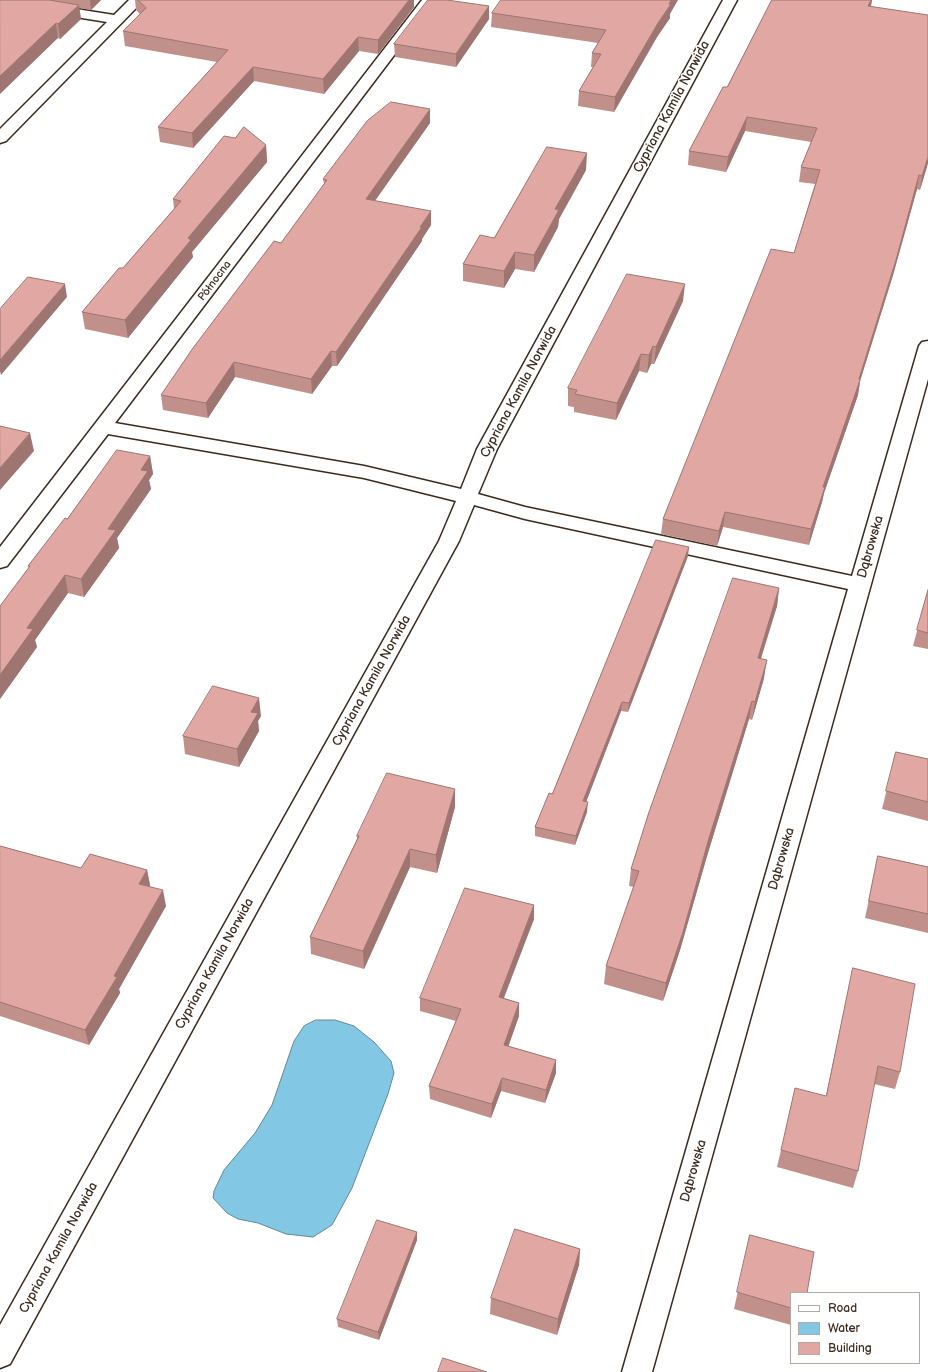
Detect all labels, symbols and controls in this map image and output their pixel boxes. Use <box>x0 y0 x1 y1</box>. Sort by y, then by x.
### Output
street label: Cypriana Kamila Norwida <box>631 38 713 176</box>
street label: Północna <box>196 258 234 304</box>
street label: Cypriana Kamila Norwida <box>478 323 560 461</box>
street label: Dąbrowska <box>855 514 887 580</box>
street label: Cypriana Kamila Norwida <box>329 613 415 749</box>
street label: Dąbrowska <box>766 826 798 892</box>
street label: Cypriana Kamila Norwida <box>172 896 258 1032</box>
street label: Dąbrowska <box>678 1138 710 1204</box>
street label: Cypriana Kamila Norwida <box>16 1180 102 1316</box>
legend <box>790 1292 920 1364</box>
text: Road <box>828 1301 857 1316</box>
text: Water <box>828 1321 860 1336</box>
text: Building <box>828 1341 872 1356</box>

